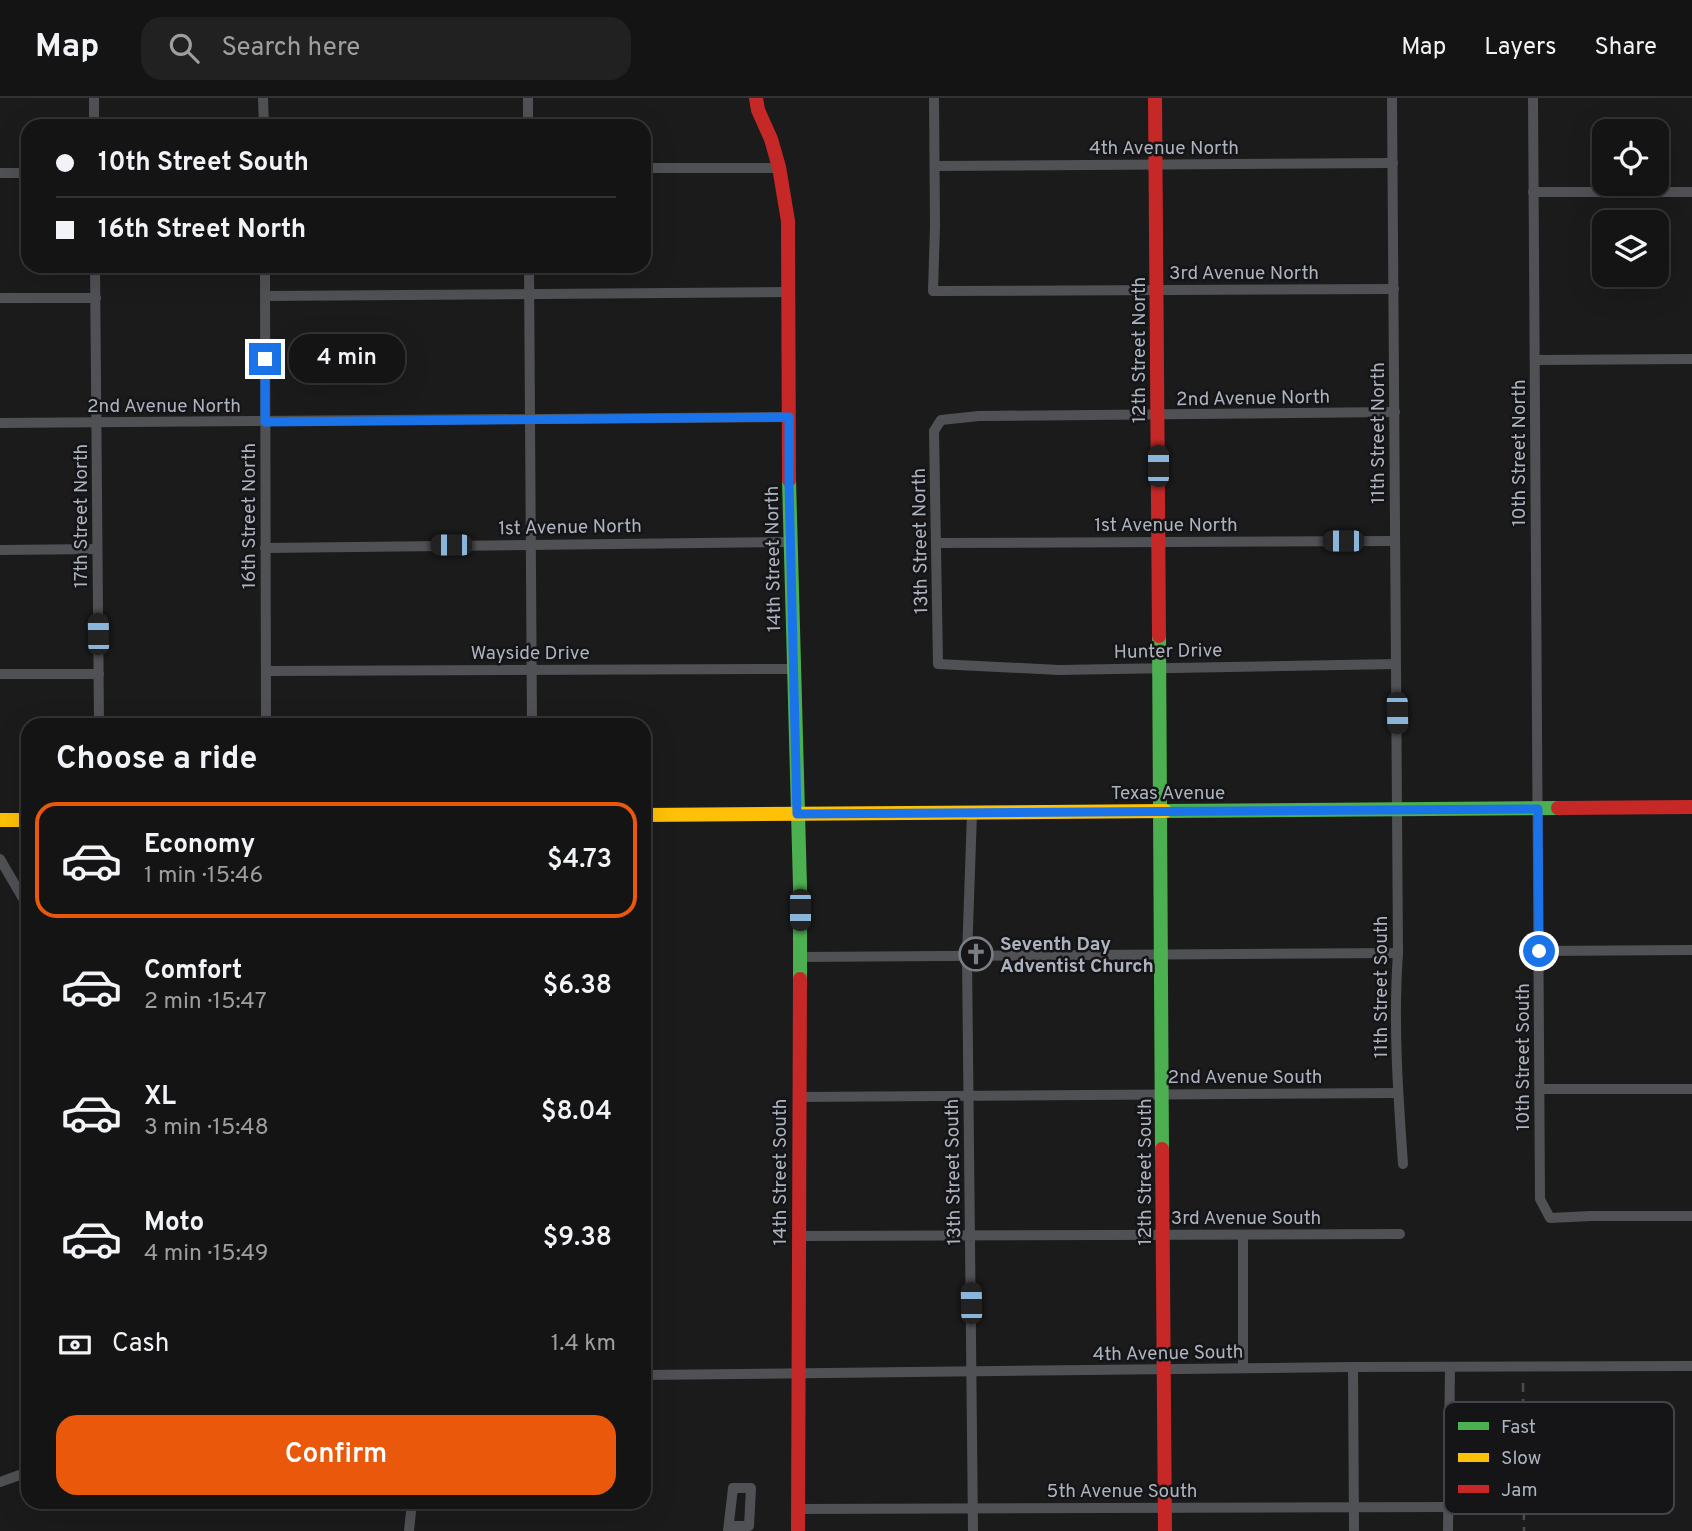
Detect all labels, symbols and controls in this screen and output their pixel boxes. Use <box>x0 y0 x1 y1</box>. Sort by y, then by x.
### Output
search box <box>141 17 631 80</box>
text: Map <box>35 27 99 69</box>
icon: search <box>165 29 203 67</box>
text: Search here <box>221 32 360 65</box>
text: Map <box>1401 33 1446 63</box>
text: Layers <box>1484 33 1556 63</box>
text: Share <box>1594 33 1657 63</box>
map controls <box>1592 119 1669 287</box>
button: locate <box>1592 119 1669 196</box>
street label: 4th Avenue North <box>1089 137 1239 161</box>
text: 10th Street South <box>98 147 309 180</box>
button: layers <box>1592 210 1669 287</box>
text: 16th Street North <box>98 214 306 247</box>
street label: 3rd Avenue North <box>1169 262 1319 286</box>
street label: 12th Street North <box>1128 277 1152 423</box>
callout: 4 min <box>290 334 405 384</box>
route end <box>249 343 281 375</box>
text: 4 min <box>317 344 377 373</box>
street label: 11th Street North <box>1367 362 1391 504</box>
street label: 10th Street North <box>1508 379 1532 527</box>
street label: 2nd Avenue North <box>1176 386 1330 412</box>
street label: 2nd Avenue North <box>87 395 241 419</box>
street label: 16th Street North <box>238 443 262 589</box>
street label: 17th Street North <box>70 444 94 588</box>
car <box>1148 445 1169 487</box>
street label: 13th Street North <box>908 468 934 614</box>
street label: 14th Street North <box>761 486 787 632</box>
street label: 1st Avenue North <box>1094 514 1238 538</box>
street label: 1st Avenue North <box>498 515 642 541</box>
car <box>1323 531 1365 552</box>
car <box>431 535 473 556</box>
car <box>88 613 109 655</box>
street label: Hunter Drive <box>1113 639 1223 665</box>
street label: Wayside Drive <box>470 642 590 666</box>
car <box>1387 692 1408 734</box>
text: Choose a ride <box>56 740 257 780</box>
street label: Texas Avenue <box>1111 782 1225 806</box>
icon: car <box>60 829 123 892</box>
text: Economy <box>144 829 255 862</box>
text: $4.73 <box>547 844 612 877</box>
text: 1 min · 15:46 <box>144 862 263 891</box>
car <box>790 889 811 931</box>
street label: 11th Street South <box>1370 916 1394 1058</box>
place label: Seventh Day Adventist Church <box>1000 933 1154 979</box>
church icon: Seventh Day Adventist Church <box>957 935 995 973</box>
route start <box>1523 935 1555 967</box>
icon: car <box>60 955 123 1018</box>
text: Comfort <box>144 955 242 988</box>
text: $6.38 <box>543 970 612 1003</box>
street label: 10th Street South <box>1512 983 1536 1131</box>
text: 2 min · 15:47 <box>144 988 267 1017</box>
street label: 2nd Avenue South <box>1168 1066 1322 1090</box>
icon: car <box>60 1081 123 1144</box>
text: XL <box>144 1081 176 1114</box>
text: $8.04 <box>541 1096 612 1129</box>
street label: 14th Street South <box>769 1098 793 1246</box>
street label: 13th Street South <box>941 1098 967 1246</box>
street label: 12th Street South <box>1134 1098 1158 1246</box>
text: 3 min · 15:48 <box>144 1114 269 1143</box>
icon: car <box>60 1207 123 1270</box>
text: Moto <box>144 1207 204 1240</box>
street label: 3rd Avenue South <box>1171 1207 1321 1231</box>
text: $9.38 <box>543 1222 612 1255</box>
text: 4 min · 15:49 <box>144 1240 268 1269</box>
car <box>961 1282 982 1324</box>
icon: cash <box>56 1326 94 1364</box>
text: Cash <box>112 1328 169 1361</box>
text: 1.4 km <box>551 1330 616 1359</box>
street label: 4th Avenue South <box>1092 1341 1244 1367</box>
legend <box>1444 1402 1674 1514</box>
button: Confirm <box>56 1415 616 1495</box>
text: Fast <box>1501 1416 1536 1440</box>
text: Slow <box>1501 1447 1541 1471</box>
text: Jam <box>1501 1479 1538 1503</box>
street label: 5th Avenue South <box>1047 1480 1197 1504</box>

